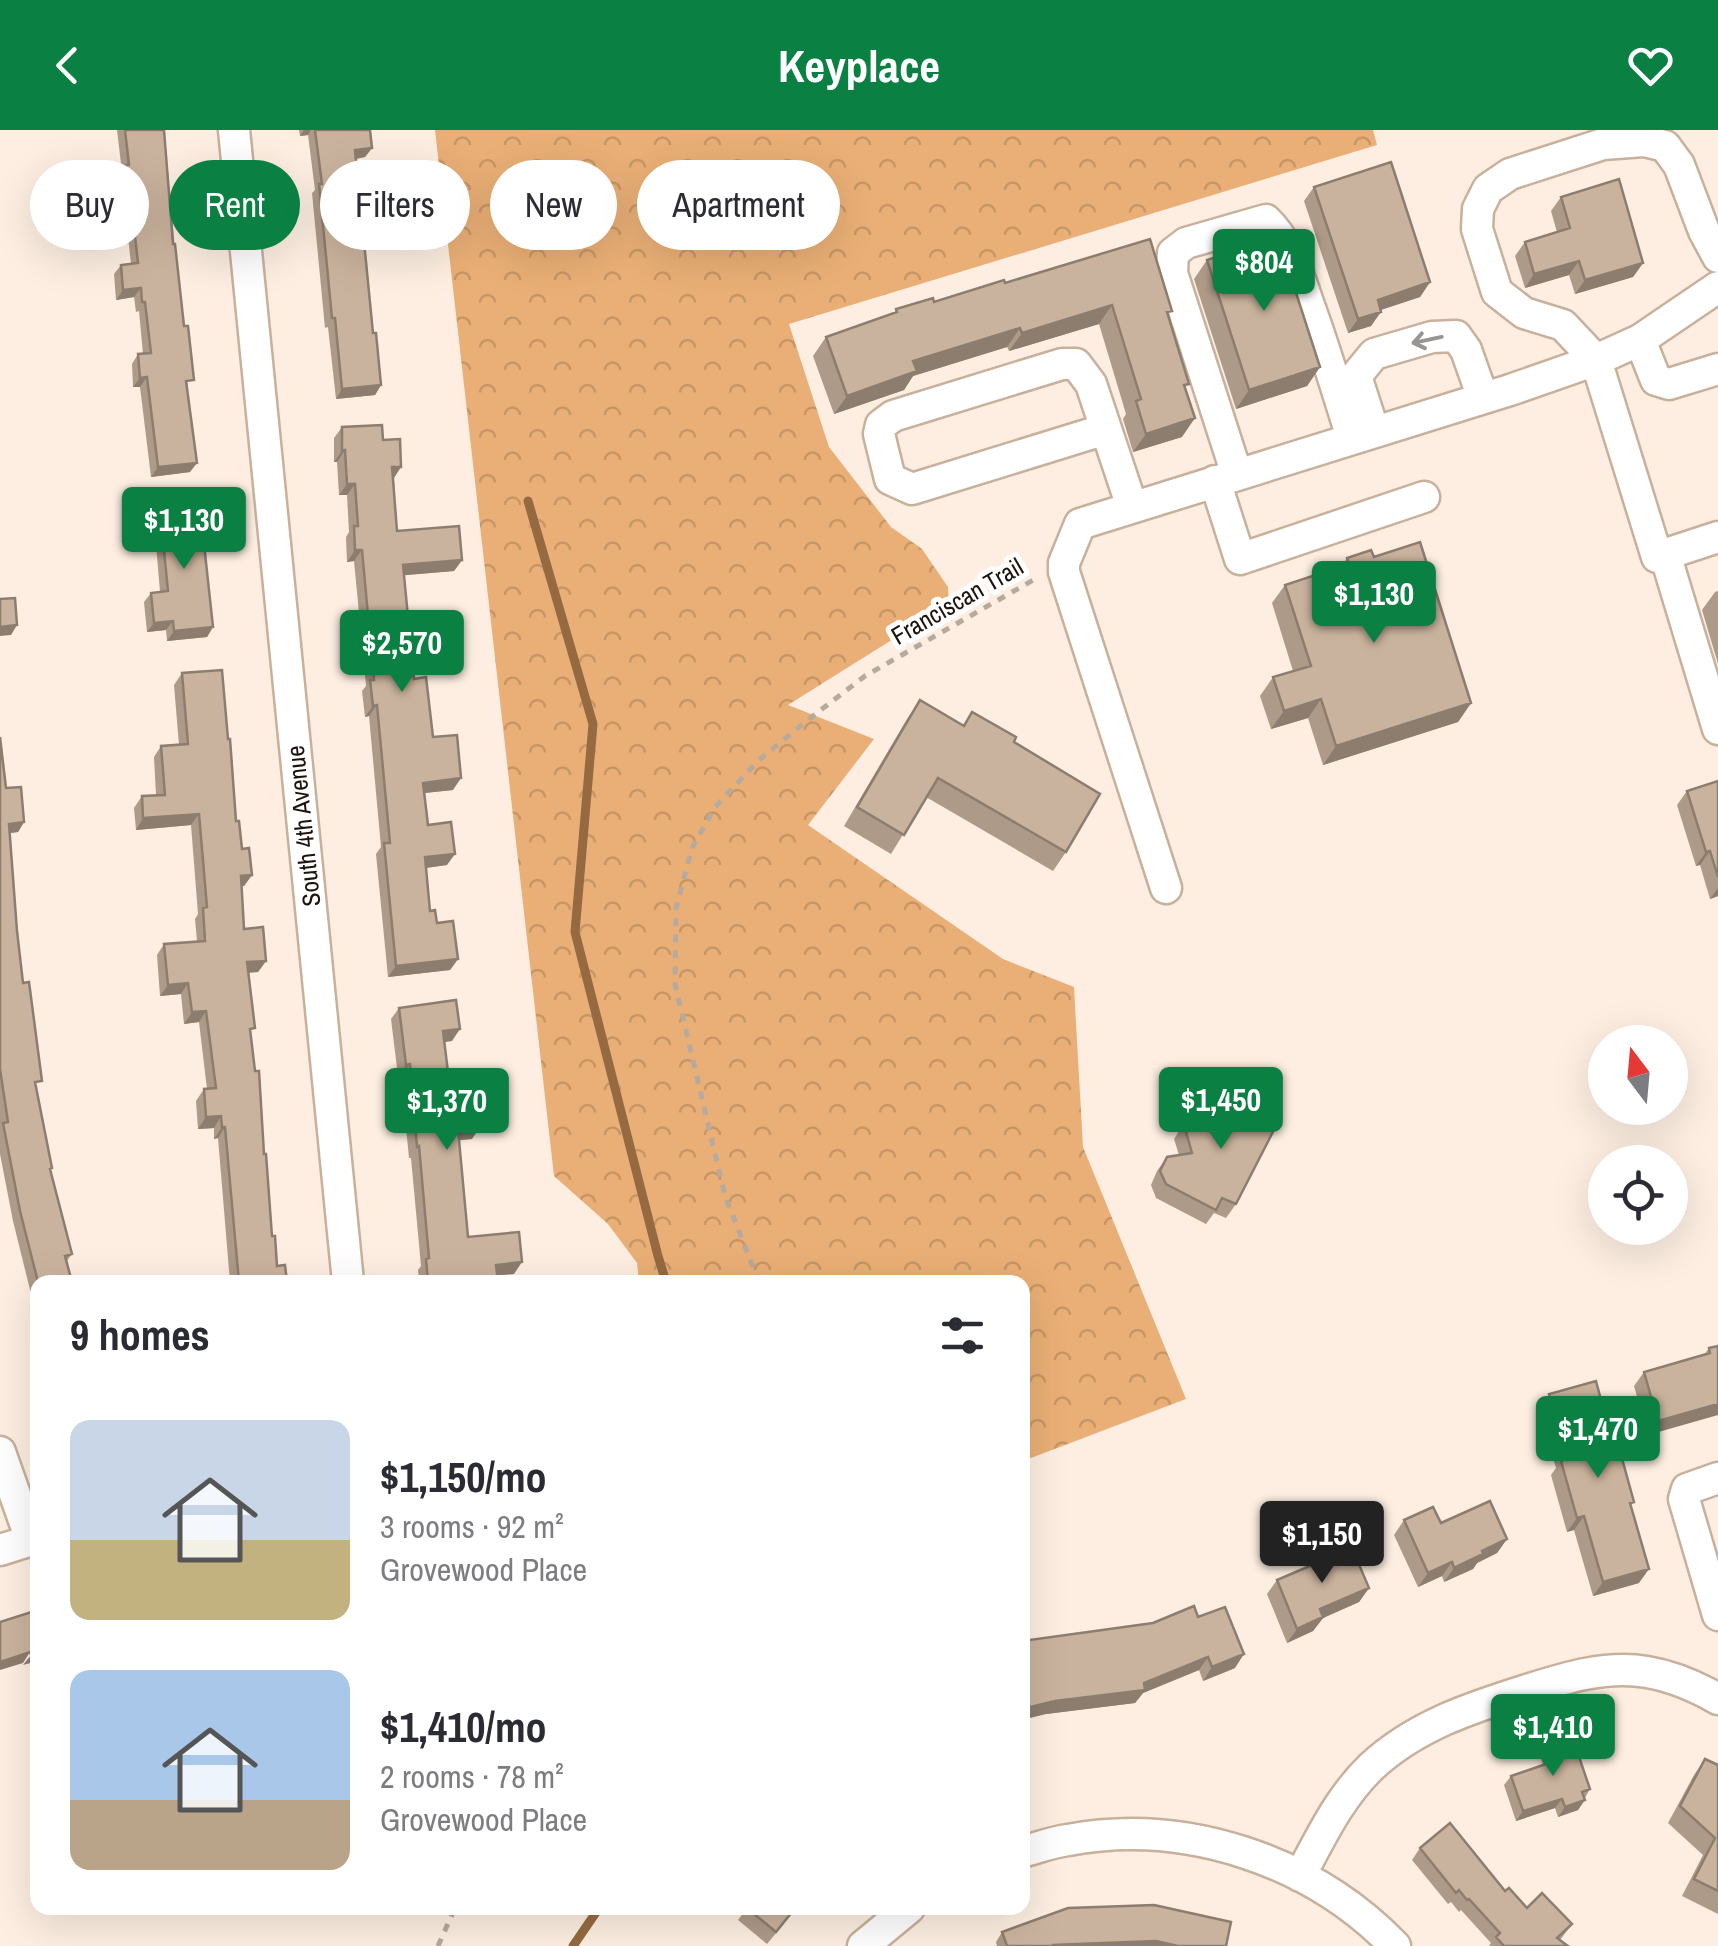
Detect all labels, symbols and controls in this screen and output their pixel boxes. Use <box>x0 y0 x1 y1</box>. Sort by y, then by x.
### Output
text: Keyplace <box>778 35 940 96</box>
icon: back <box>40 38 95 93</box>
icon: heart <box>1623 38 1678 93</box>
chip: Buy <box>30 160 149 250</box>
chip: Rent <box>169 160 300 250</box>
chip: Filters <box>320 160 470 250</box>
chip: New <box>490 160 617 250</box>
chip: Apartment <box>637 160 840 250</box>
pin: $804 <box>1205 229 1323 314</box>
text: $804 <box>1235 240 1293 283</box>
one-way arrow <box>1412 331 1444 350</box>
pin: $1,130 <box>103 487 265 572</box>
text: $1,130 <box>144 498 224 541</box>
street label: Franciscan Trail <box>885 550 1029 652</box>
pin: $1,130 <box>1293 561 1455 646</box>
text: $1,130 <box>1334 572 1414 615</box>
pin: $2,570 <box>321 610 483 695</box>
text: $2,570 <box>362 621 442 664</box>
street label: South 4th Avenue <box>278 744 328 908</box>
north arrow <box>1588 1025 1688 1125</box>
map controls <box>1588 1025 1688 1245</box>
pin: $1,450 <box>1140 1067 1302 1152</box>
pin: $1,370 <box>366 1068 528 1153</box>
text: $1,450 <box>1181 1078 1261 1121</box>
text: $1,370 <box>407 1079 487 1122</box>
button: locate <box>1588 1145 1688 1245</box>
text: 9 homes <box>70 1307 210 1363</box>
icon: filters <box>935 1308 990 1363</box>
pin: $1,470 <box>1517 1396 1679 1481</box>
text: $1,470 <box>1558 1407 1638 1450</box>
text: $1,150/mo <box>380 1449 547 1505</box>
icon: home <box>150 1460 270 1580</box>
pin: $1,150 <box>1241 1501 1403 1586</box>
text: 3 rooms · 92 m² <box>380 1505 564 1548</box>
text: $1,150 <box>1282 1512 1362 1555</box>
text: Grovewood Place <box>380 1548 587 1591</box>
pin: $1,410 <box>1472 1694 1634 1779</box>
text: $1,410/mo <box>380 1699 547 1755</box>
text: $1,410 <box>1513 1705 1593 1748</box>
icon: home <box>150 1710 270 1830</box>
text: 2 rooms · 78 m² <box>380 1755 564 1798</box>
text: Grovewood Place <box>380 1798 587 1841</box>

